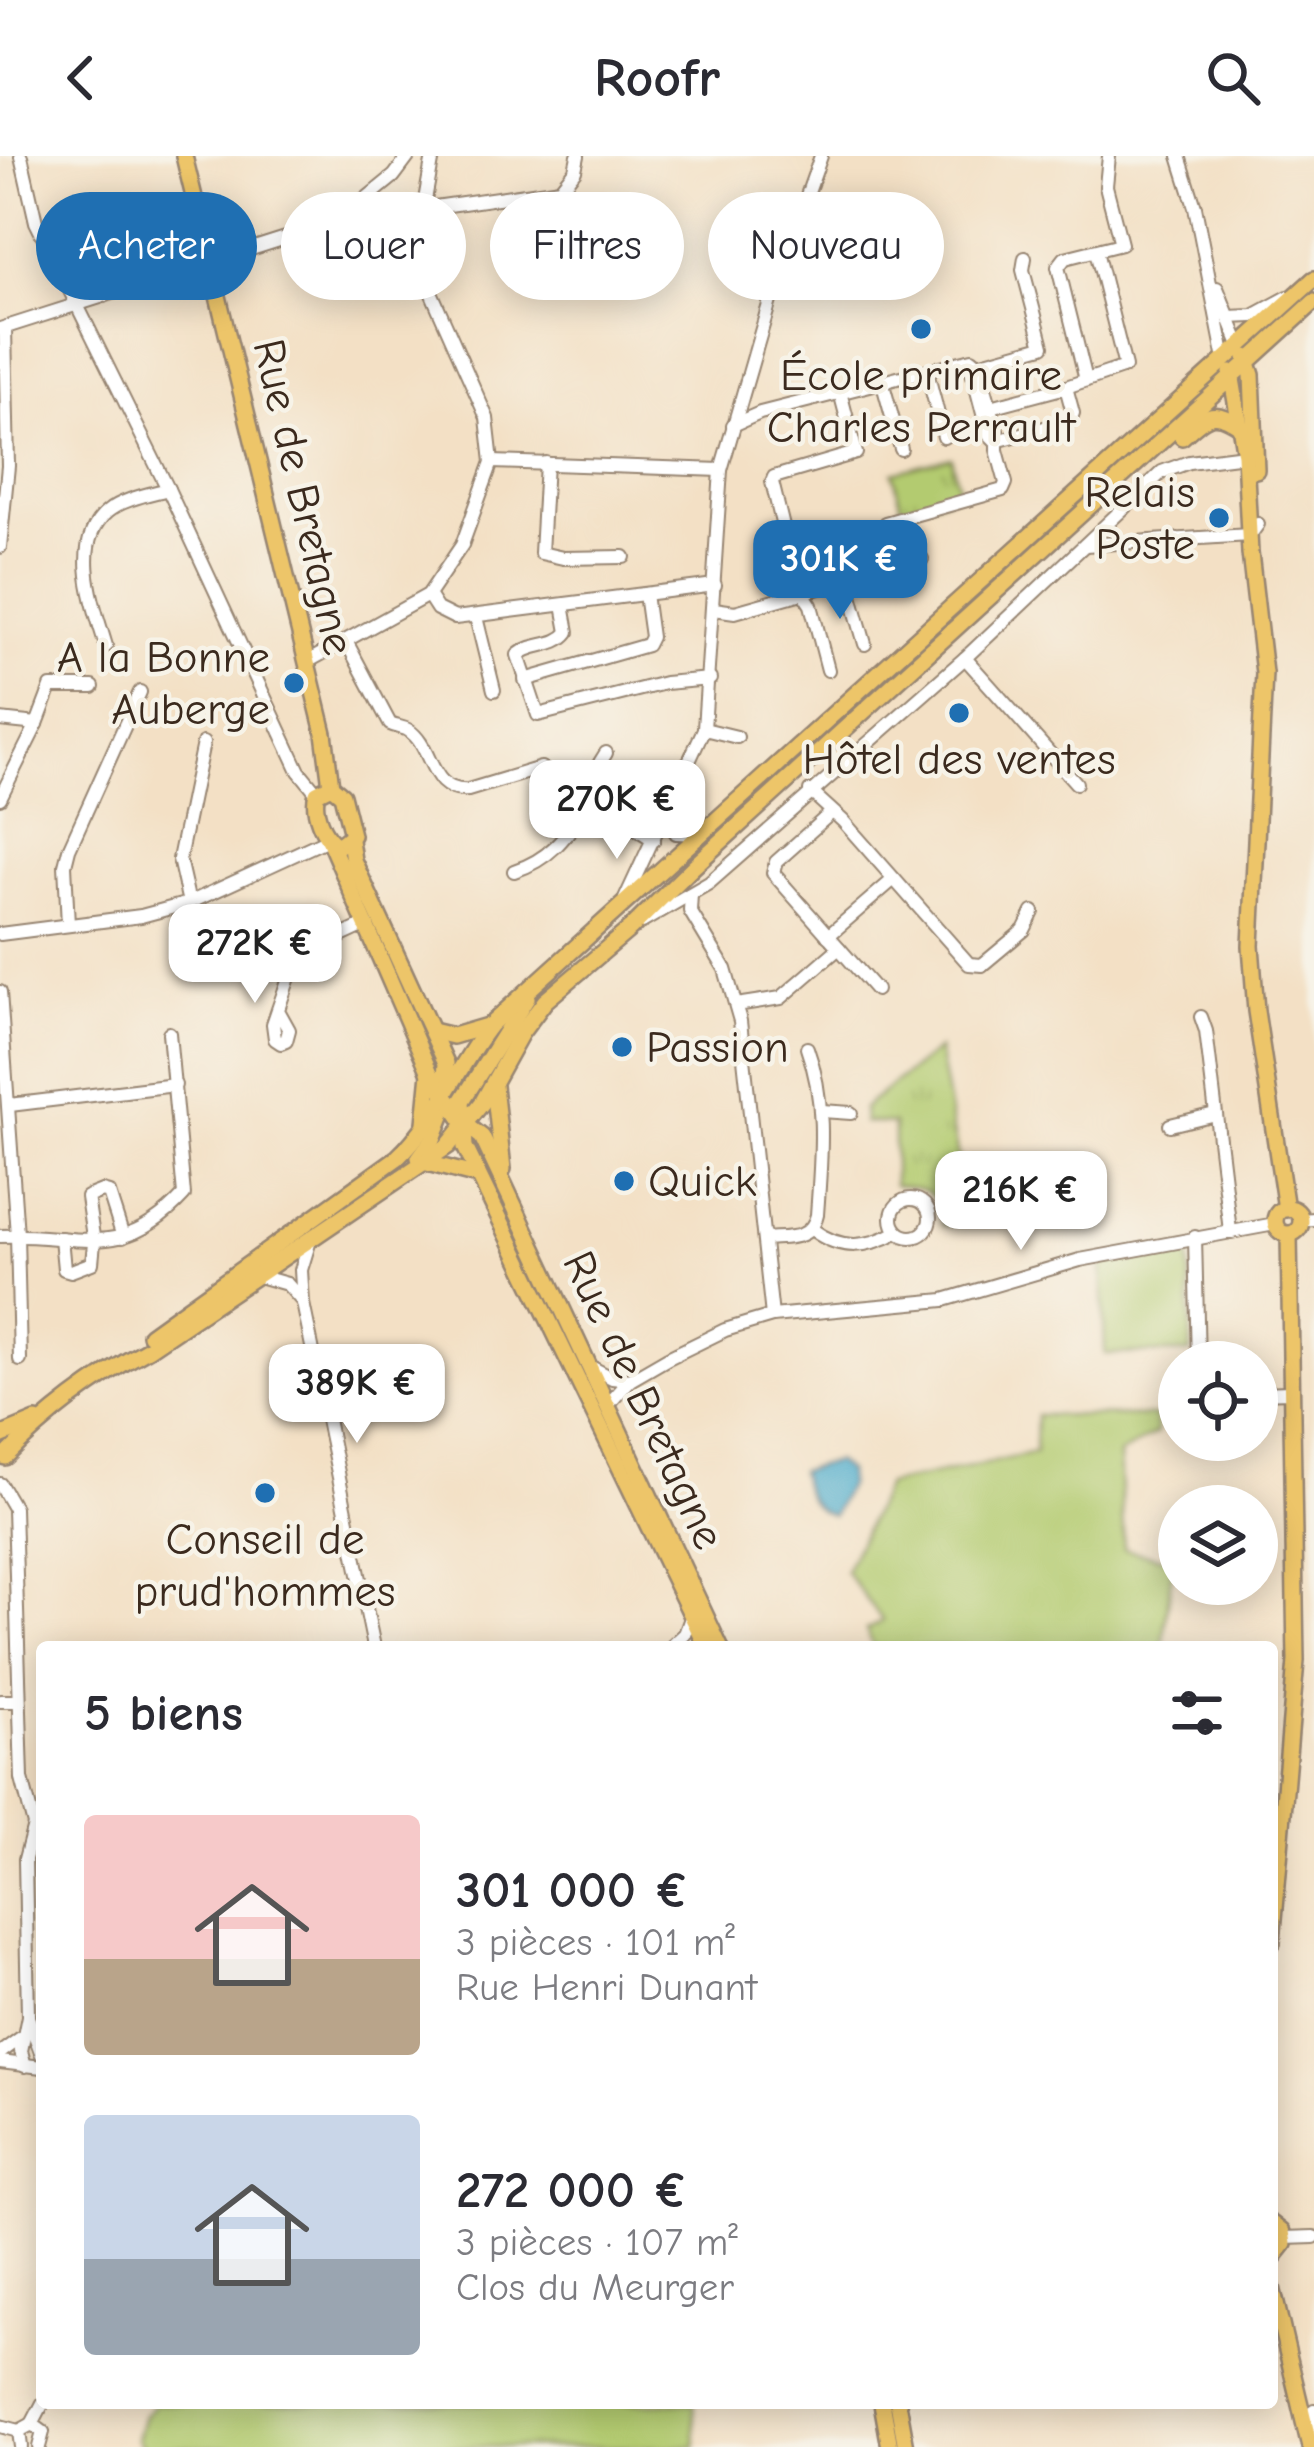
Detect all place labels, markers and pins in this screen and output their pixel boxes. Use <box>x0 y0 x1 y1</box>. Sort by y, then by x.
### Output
marker: École primaire Charles Perrault <box>908 316 934 342</box>
place label: École primaire Charles Perrault <box>767 349 1076 453</box>
place label: Relais Poste <box>1084 466 1195 570</box>
marker: Relais Poste <box>1206 505 1232 531</box>
pin: 301K € <box>742 520 938 622</box>
place label: A la Bonne Auberge <box>57 631 270 735</box>
marker: A la Bonne Auberge <box>281 670 307 696</box>
marker: Hôtel des ventes <box>946 700 972 726</box>
place label: Hôtel des ventes <box>802 733 1116 785</box>
pin: 270K € <box>519 760 715 862</box>
pin: 272K € <box>157 904 353 1006</box>
place label: Passion <box>646 1021 789 1073</box>
marker: Passion <box>609 1034 635 1060</box>
pin: 216K € <box>923 1151 1119 1253</box>
place label: Quick <box>648 1155 757 1207</box>
marker: Quick <box>611 1168 637 1194</box>
pin: 389K € <box>259 1344 455 1446</box>
marker: Conseil de prud'hommes <box>252 1480 278 1506</box>
place label: Conseil de prud'hommes <box>134 1513 396 1617</box>

